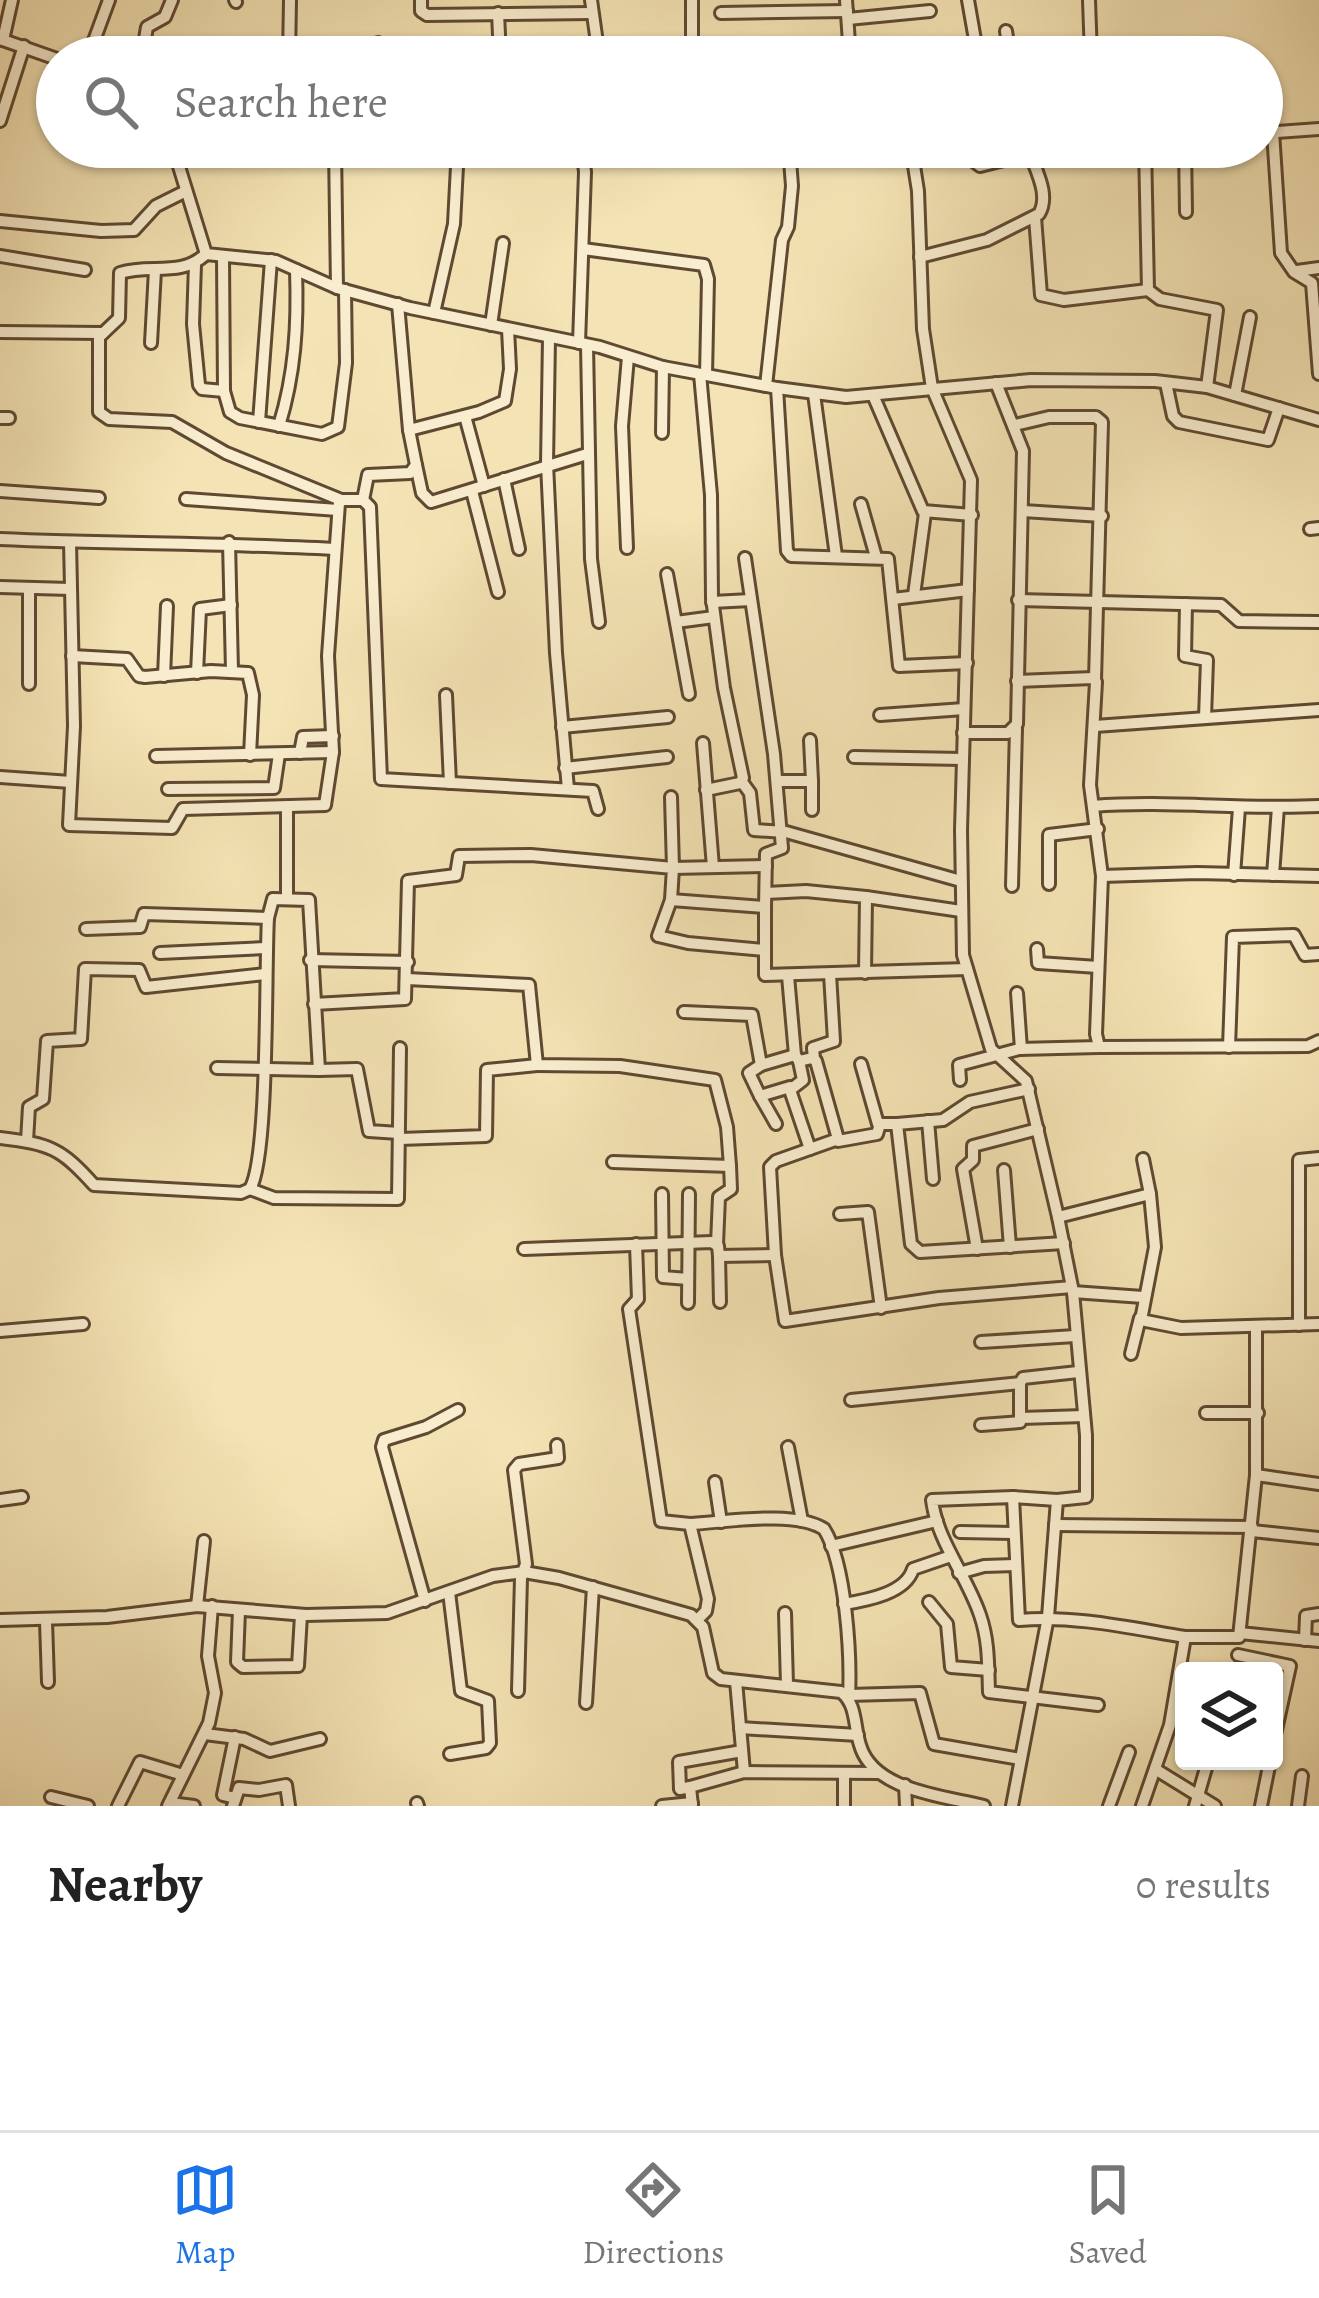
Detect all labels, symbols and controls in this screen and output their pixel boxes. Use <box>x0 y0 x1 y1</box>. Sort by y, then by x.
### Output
search box <box>36 36 1283 168</box>
icon: search <box>78 69 144 135</box>
text: Search here <box>174 71 388 133</box>
map controls <box>1175 1662 1283 1770</box>
button: layers <box>1175 1662 1283 1770</box>
text: Nearby <box>48 1849 202 1919</box>
text: 0 results <box>1136 1858 1271 1911</box>
tab: Map <box>172 2157 238 2274</box>
tab: Directions <box>583 2157 724 2274</box>
tab: Saved <box>1069 2157 1147 2274</box>

